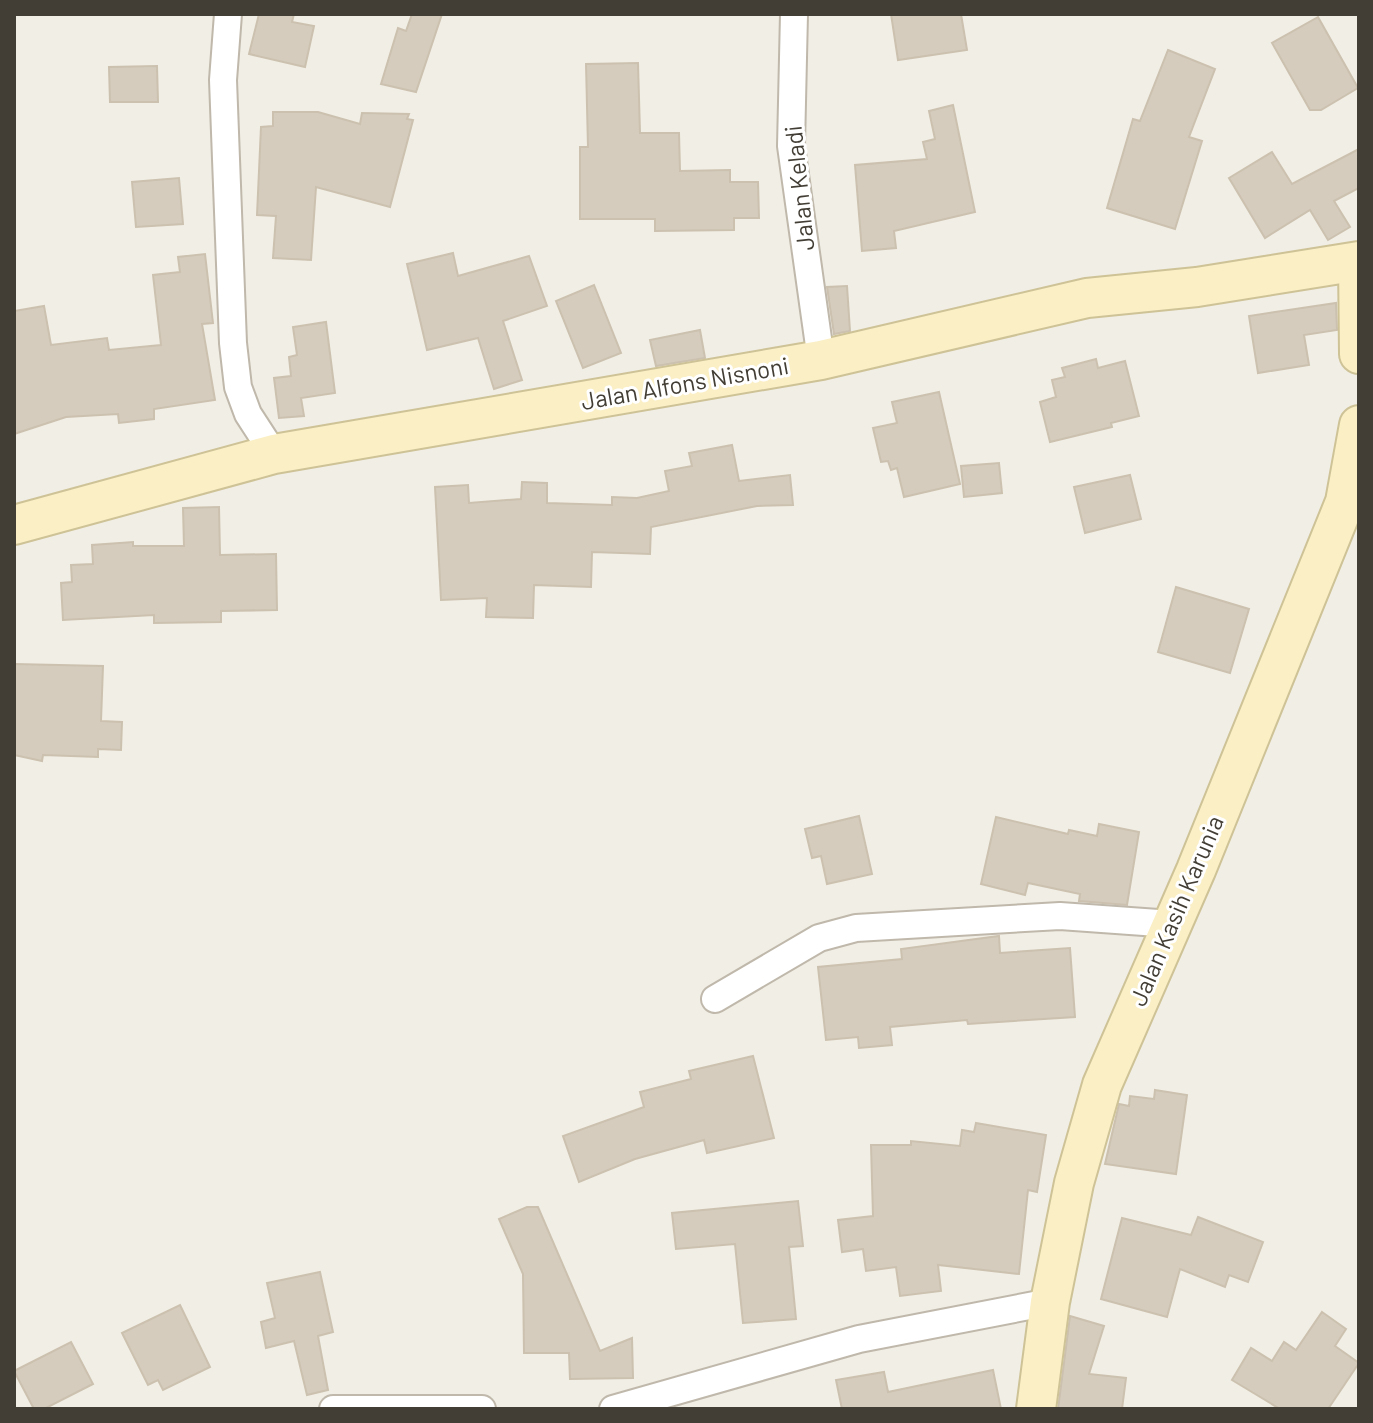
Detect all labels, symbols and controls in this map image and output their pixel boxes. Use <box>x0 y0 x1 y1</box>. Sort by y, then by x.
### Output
street label: Jalan Keladi <box>778 124 820 252</box>
street label: Jalan Alfons Nisnoni <box>579 350 791 415</box>
street label: Jalan Kasih Karunia <box>1122 811 1229 1010</box>

